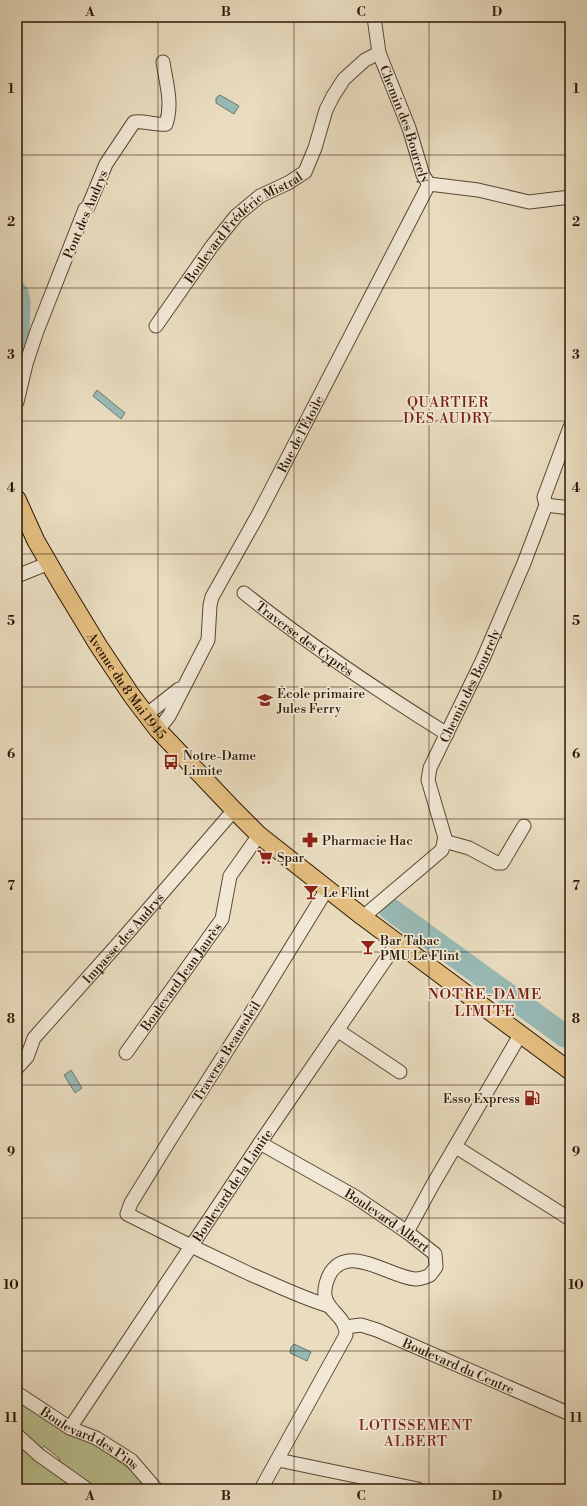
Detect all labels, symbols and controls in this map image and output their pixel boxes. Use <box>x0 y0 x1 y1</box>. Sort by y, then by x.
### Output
text: A <box>84 4 95 20</box>
text: B <box>221 4 231 20</box>
text: C <box>356 4 366 20</box>
text: D <box>492 4 502 20</box>
street label: Chemin des Bourrely <box>376 63 434 187</box>
text: 1 <box>8 81 15 97</box>
text: 1 <box>573 81 580 97</box>
street label: Pont des Audrys <box>60 168 112 261</box>
street label: Boulevard Frédéric Mistral <box>181 169 306 287</box>
text: 2 <box>7 214 15 230</box>
text: 2 <box>572 214 580 230</box>
text: 3 <box>7 347 15 363</box>
text: 3 <box>572 347 580 363</box>
street label: Rue de l'Étoile <box>274 393 328 475</box>
district label: QUARTIER DES AUDRY <box>403 394 493 428</box>
text: 4 <box>7 480 16 496</box>
text: 4 <box>572 480 581 496</box>
street label: Traverse des Cyprès <box>252 598 357 680</box>
text: 5 <box>7 613 15 629</box>
text: 5 <box>572 613 580 629</box>
street label: Chemin des Bourrely <box>437 626 504 745</box>
street label: Avenue du 8 Mai 1945 <box>83 629 169 743</box>
place label: École primaire Jules Ferry <box>276 685 365 717</box>
school or university icon: École primaire Jules Ferry <box>256 691 274 709</box>
text: 6 <box>7 746 15 762</box>
text: 6 <box>572 746 580 762</box>
place label: Notre-Dame Limite <box>183 748 257 779</box>
bus stop icon: Notre-Dame Limite <box>162 753 180 771</box>
pharmacy icon: Pharmacie Hac <box>301 831 319 849</box>
place label: Pharmacie Hac <box>322 833 413 849</box>
supermarket icon: Spar <box>256 848 274 866</box>
place label: Spar <box>277 850 305 866</box>
text: 7 <box>7 878 15 894</box>
text: 7 <box>572 878 580 894</box>
bar icon: Le Flint <box>302 883 320 901</box>
place label: Le Flint <box>323 885 370 901</box>
street label: Impasse des Audrys <box>80 890 168 987</box>
street label: Boulevard Jean Jaurès <box>137 920 226 1035</box>
place label: Bar Tabac PMU Le Flint <box>379 933 460 964</box>
bar icon: Bar Tabac PMU Le Flint <box>359 938 377 956</box>
district label: NOTRE-DAME LIMITE <box>428 985 542 1021</box>
street label: Traverse Beausoleil <box>190 998 264 1105</box>
text: 8 <box>7 1011 15 1027</box>
text: 8 <box>572 1011 580 1027</box>
fuel station icon: Esso Express <box>523 1089 541 1107</box>
place label: Esso Express <box>443 1091 520 1107</box>
street label: Boulevard de la Limite <box>189 1126 276 1246</box>
text: 9 <box>7 1144 15 1160</box>
text: 9 <box>572 1144 580 1160</box>
street label: Boulevard Albert <box>341 1185 433 1256</box>
text: 10 <box>3 1277 19 1293</box>
text: 10 <box>568 1277 584 1293</box>
street label: Boulevard du Centre <box>399 1335 517 1398</box>
street label: Boulevard des Pins <box>36 1403 143 1473</box>
text: 11 <box>5 1410 18 1426</box>
text: 11 <box>570 1410 583 1426</box>
district label: LOTISSEMENT ALBERT <box>359 1417 473 1451</box>
text: A <box>84 1488 95 1504</box>
text: B <box>221 1488 231 1504</box>
text: C <box>356 1488 366 1504</box>
text: D <box>492 1488 502 1504</box>

